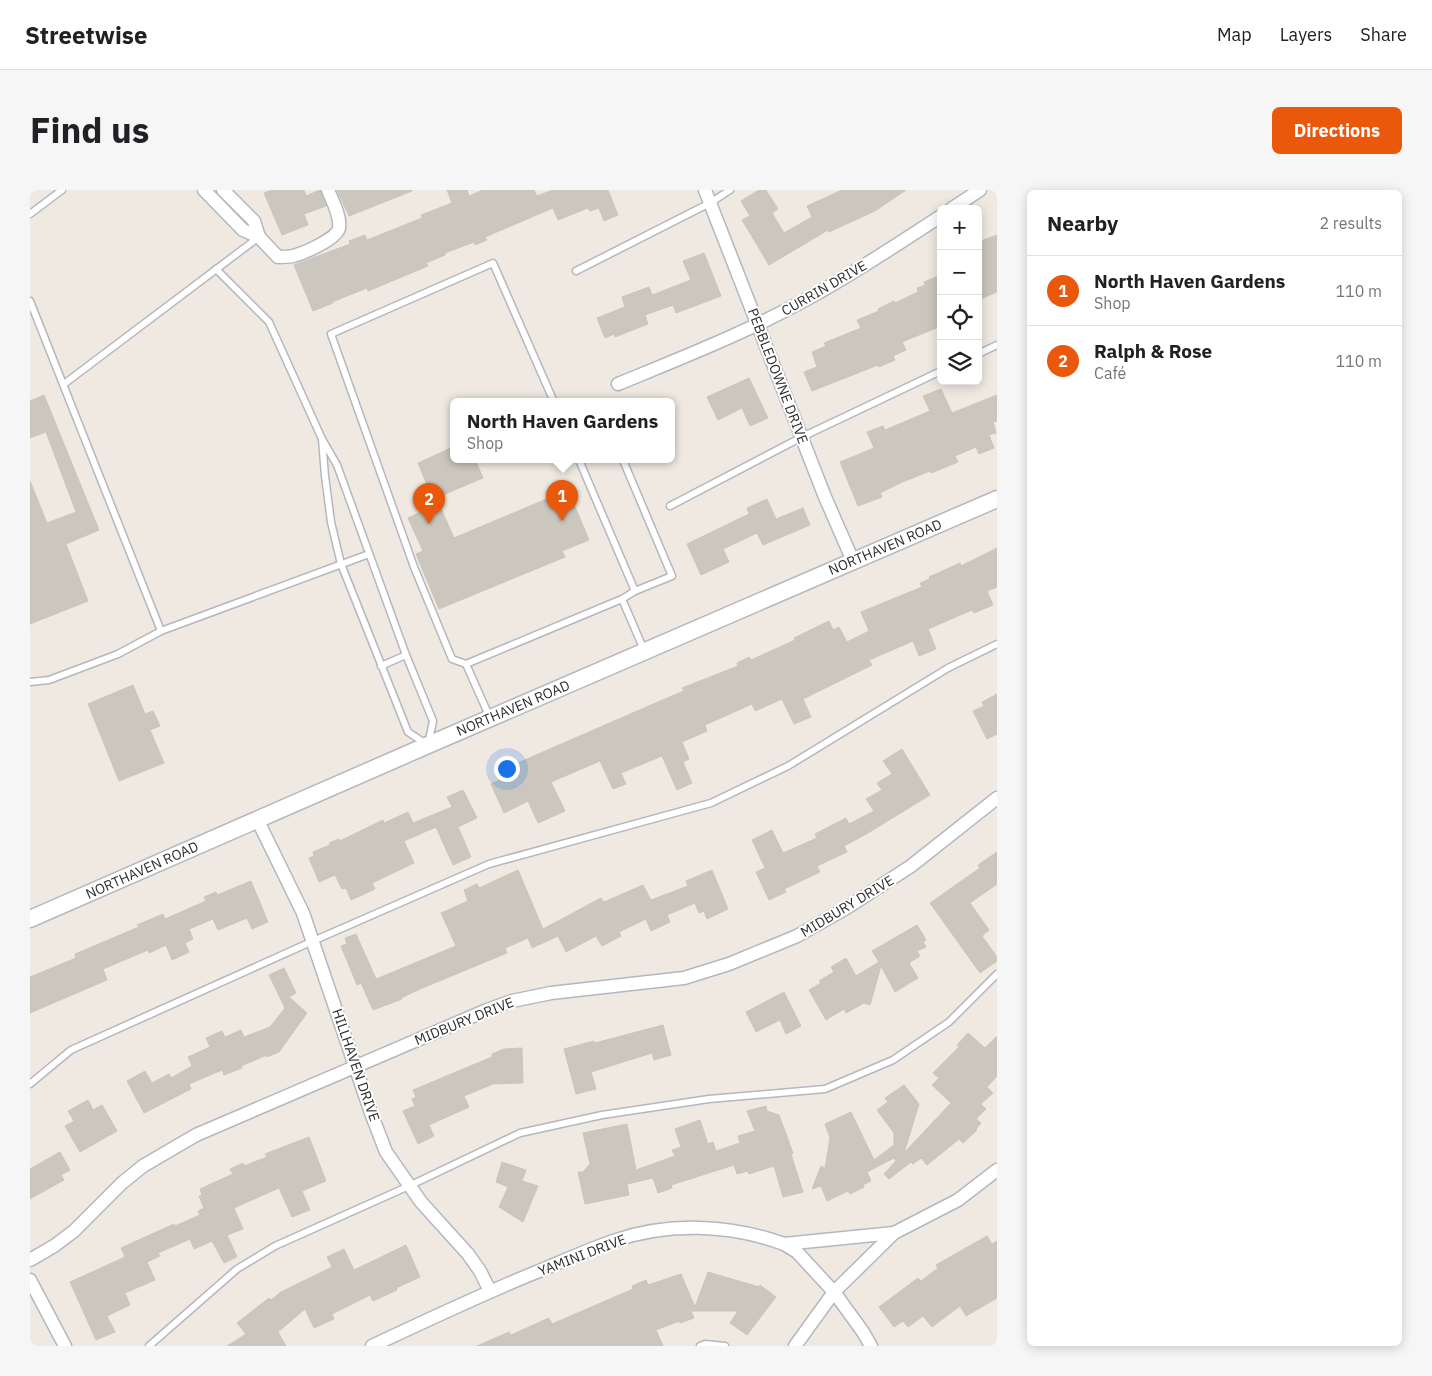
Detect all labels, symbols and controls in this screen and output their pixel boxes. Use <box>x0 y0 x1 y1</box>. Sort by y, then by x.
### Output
text: Streetwise <box>25 19 147 51</box>
text: Map <box>1217 23 1252 46</box>
text: Layers <box>1280 23 1332 46</box>
text: Share <box>1360 23 1407 46</box>
text: Find us <box>30 107 149 153</box>
button: Directions <box>1272 107 1402 154</box>
map controls <box>937 205 982 385</box>
button: + <box>937 205 982 250</box>
text: Nearby <box>1047 209 1118 237</box>
text: 2 results <box>1319 213 1382 233</box>
button: − <box>937 250 982 295</box>
street label: CURRIN DRIVE <box>778 256 870 320</box>
text: North Haven Gardens <box>1094 269 1285 293</box>
text: 1 <box>1058 281 1068 301</box>
text: 110 m <box>1335 281 1382 301</box>
text: Shop <box>1094 293 1131 313</box>
button: locate <box>937 295 982 340</box>
street label: PEBBLEDOWNE DRIVE <box>744 306 812 446</box>
text: Ralph & Rose <box>1094 339 1212 363</box>
button: layers <box>937 340 982 385</box>
text: 2 <box>1058 351 1068 371</box>
text: 110 m <box>1335 351 1382 371</box>
text: Café <box>1094 363 1126 383</box>
popup <box>450 398 675 463</box>
text: North Haven Gardens <box>467 409 658 433</box>
text: Shop <box>467 433 503 453</box>
pin: 1 <box>546 480 578 521</box>
pin: 2 <box>413 483 445 524</box>
street label: NORTHAVEN ROAD <box>826 515 944 579</box>
street label: NORTHAVEN ROAD <box>454 676 572 740</box>
your location <box>494 756 520 782</box>
street label: NORTHAVEN ROAD <box>83 837 201 903</box>
street label: MIDBURY DRIVE <box>797 871 897 941</box>
street label: MIDBURY DRIVE <box>412 993 516 1049</box>
street label: HILLHAVEN DRIVE <box>328 1006 384 1124</box>
street label: YAMINI DRIVE <box>535 1230 629 1280</box>

